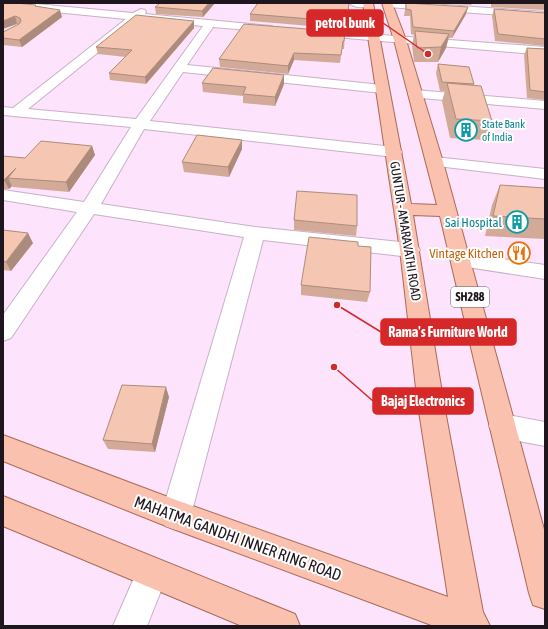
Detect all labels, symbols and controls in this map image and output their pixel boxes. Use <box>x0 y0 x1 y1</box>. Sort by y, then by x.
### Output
callout: petrol bunk <box>307 10 383 36</box>
text: petrol bunk <box>315 15 376 31</box>
building icon: State Bank of India <box>453 117 479 143</box>
place label: State Bank of India <box>482 118 525 143</box>
street label: GUNTUR - AMARAVATHI ROAD <box>387 160 424 302</box>
building icon: Sai Hospital <box>504 209 530 235</box>
place label: Sai Hospital <box>445 215 503 230</box>
restaurant icon: Vintage Kitchen <box>506 240 532 266</box>
place label: Vintage Kitchen <box>429 246 504 261</box>
road number: SH288 <box>451 287 489 307</box>
callout: Rama's Furniture World <box>381 319 516 345</box>
text: Rama's Furniture World <box>388 324 508 340</box>
callout: Bajaj Electronics <box>373 388 473 414</box>
text: Bajaj Electronics <box>381 393 465 409</box>
street label: MAHATMA GANDHI INNER RING ROAD <box>132 492 344 584</box>

